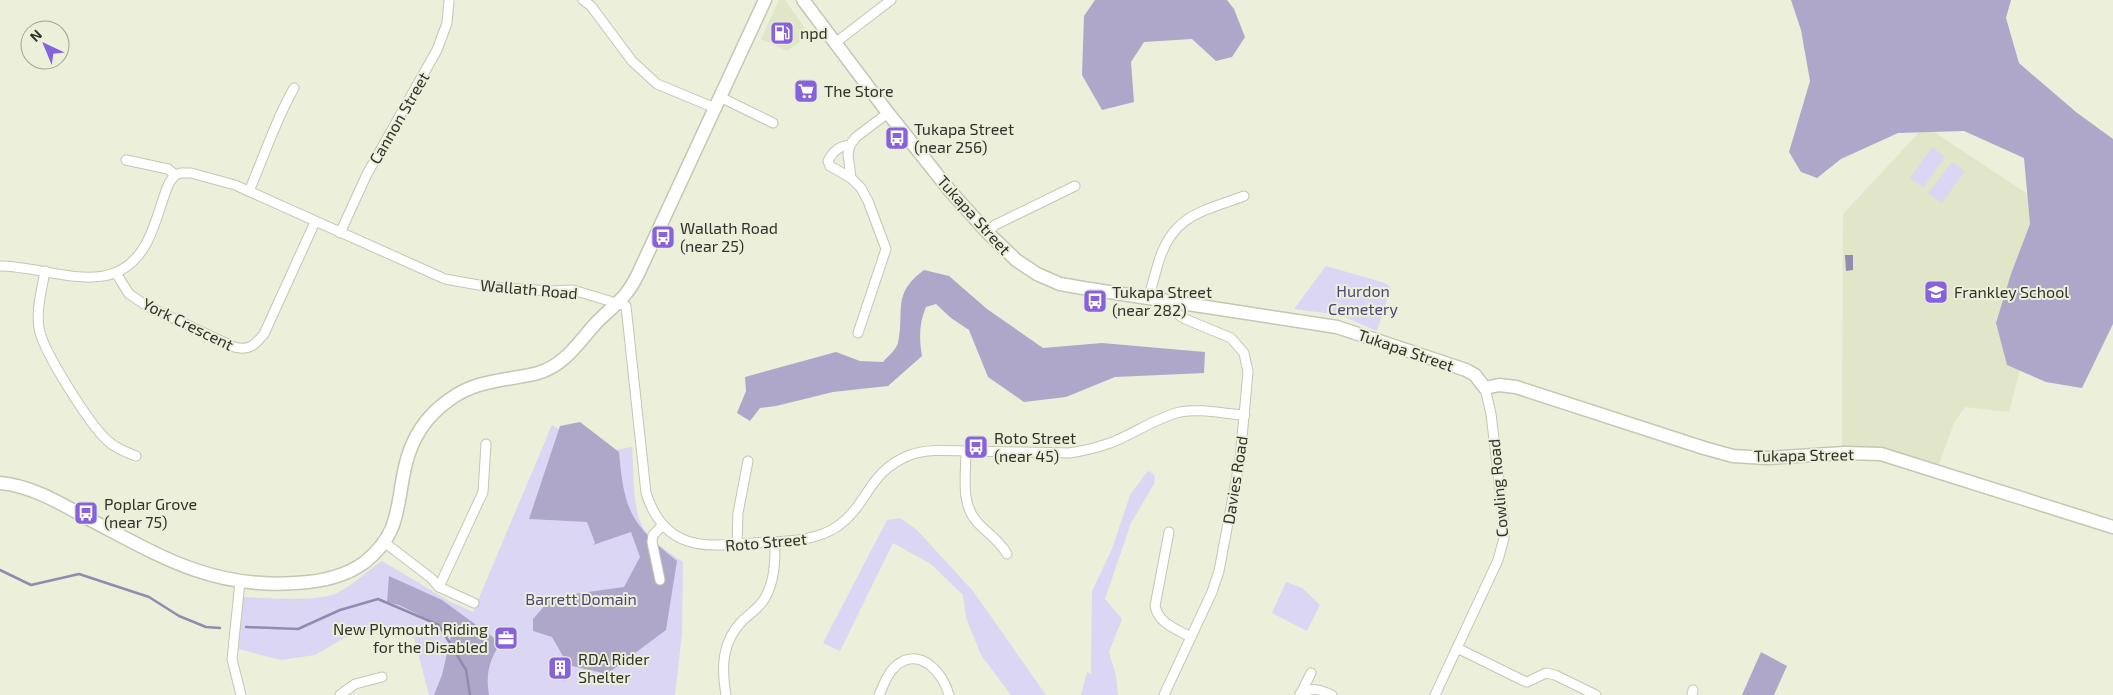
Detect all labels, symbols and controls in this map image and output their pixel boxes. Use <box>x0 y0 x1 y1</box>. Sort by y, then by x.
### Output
north arrow <box>20 20 70 70</box>
fuel station icon: npd <box>769 20 795 46</box>
place label: npd <box>800 23 828 42</box>
text: N <box>26 26 45 45</box>
street label: Cannon Street <box>365 68 433 167</box>
supermarket icon: The Store <box>793 78 819 104</box>
place label: The Store <box>824 81 894 100</box>
place label: Tukapa Street (near 256) <box>914 119 1014 156</box>
bus stop icon: Tukapa Street (near 256) <box>884 125 910 151</box>
street label: Tukapa Street <box>934 171 1015 258</box>
place label: Wallath Road (near 25) <box>680 218 778 255</box>
bus stop icon: Wallath Road (near 25) <box>650 224 676 250</box>
street label: Wallath Road <box>479 275 579 302</box>
school or university icon: Frankley School <box>1923 279 1949 305</box>
park label: Hurdon Cemetery <box>1328 281 1398 318</box>
place label: Tukapa Street (near 282) <box>1112 282 1212 319</box>
place label: Frankley School <box>1954 282 2069 301</box>
bus stop icon: Tukapa Street (near 282) <box>1082 288 1108 314</box>
street label: York Crescent <box>140 293 237 354</box>
street label: Tukapa Street <box>1356 324 1457 375</box>
place label: Roto Street (near 45) <box>994 428 1076 465</box>
bus stop icon: Roto Street (near 45) <box>963 434 989 460</box>
street label: Davies Road <box>1218 434 1251 525</box>
street label: Cowling Road <box>1484 438 1511 538</box>
street label: Tukapa Street <box>1754 444 1854 465</box>
place label: Poplar Grove (near 75) <box>104 494 197 531</box>
bus stop icon: Poplar Grove (near 75) <box>73 500 99 526</box>
street label: Roto Street <box>724 528 808 555</box>
park label: Barrett Domain <box>525 589 637 608</box>
place label: New Plymouth Riding for the Disabled <box>333 619 488 656</box>
office icon: New Plymouth Riding for the Disabled <box>493 625 519 651</box>
place label: RDA Rider Shelter <box>578 649 650 686</box>
building icon: RDA Rider Shelter <box>547 655 573 681</box>

